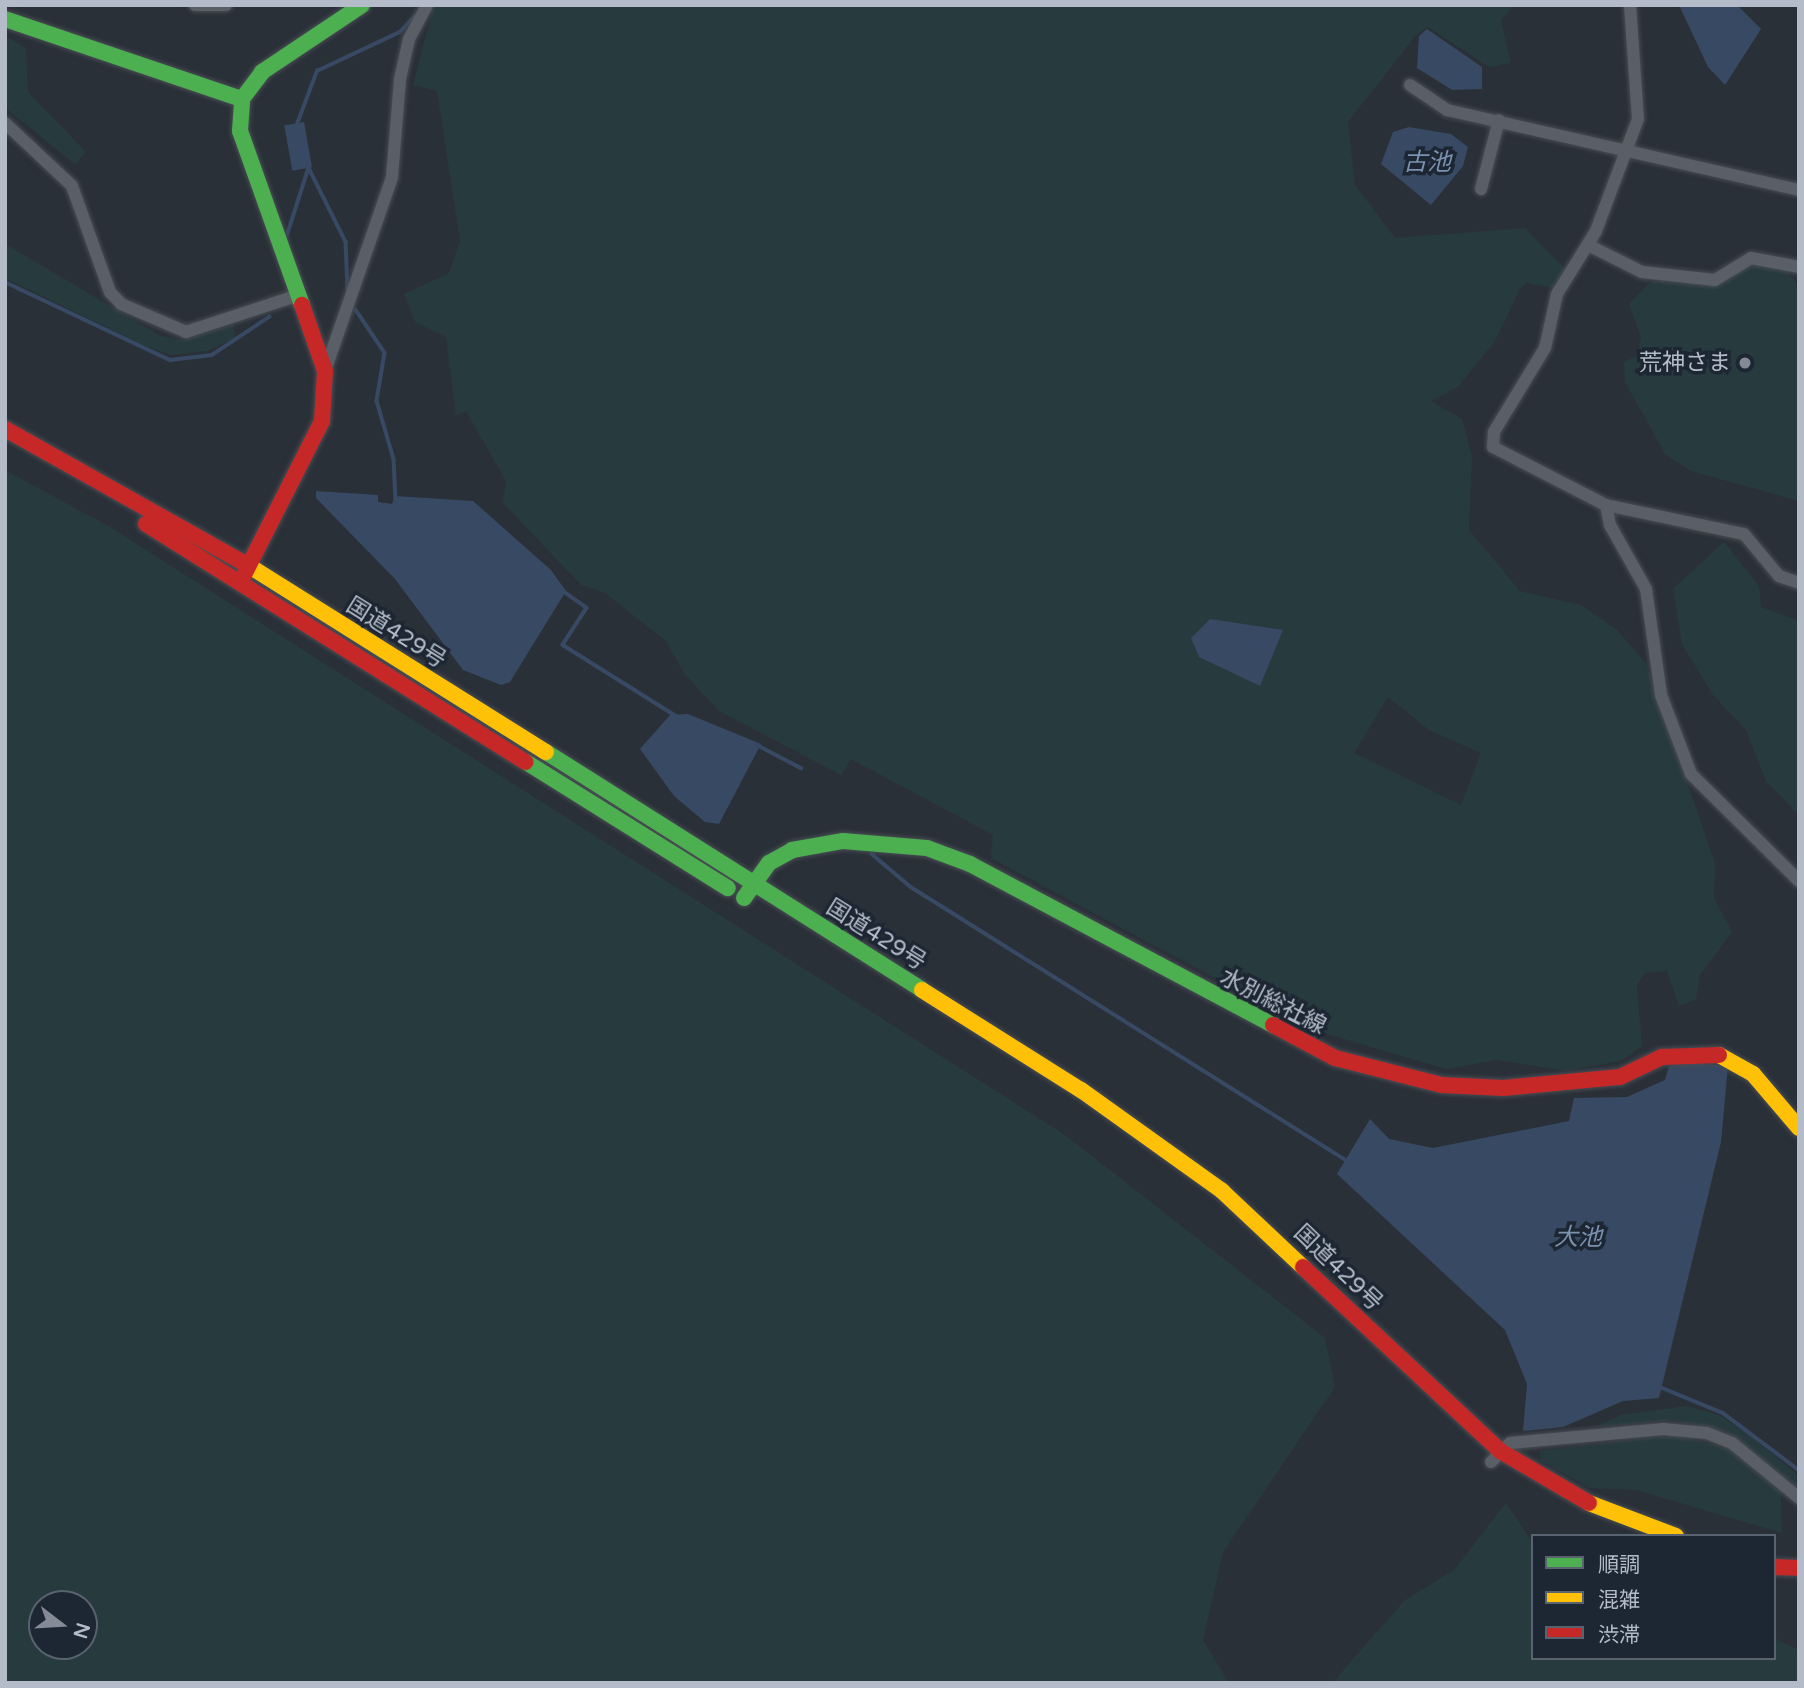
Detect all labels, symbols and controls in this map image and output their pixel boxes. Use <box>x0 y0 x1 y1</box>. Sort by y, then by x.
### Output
water label: 古池 <box>1403 149 1451 177</box>
place label: 荒神さま <box>1639 349 1731 377</box>
marker: 荒神さま <box>1737 355 1753 371</box>
street label: 国道429号 <box>341 592 451 674</box>
street label: 国道429号 <box>821 894 931 976</box>
street label: 水別総社線 <box>1216 964 1330 1040</box>
street label: 国道429号 <box>1288 1219 1388 1317</box>
water label: 大池 <box>1554 1224 1602 1252</box>
legend <box>1531 1534 1776 1660</box>
text: 順調 <box>1598 1553 1640 1578</box>
text: 混雑 <box>1598 1588 1640 1613</box>
north arrow <box>28 1590 98 1660</box>
text: N <box>68 1620 94 1641</box>
text: 渋滞 <box>1598 1623 1640 1648</box>

